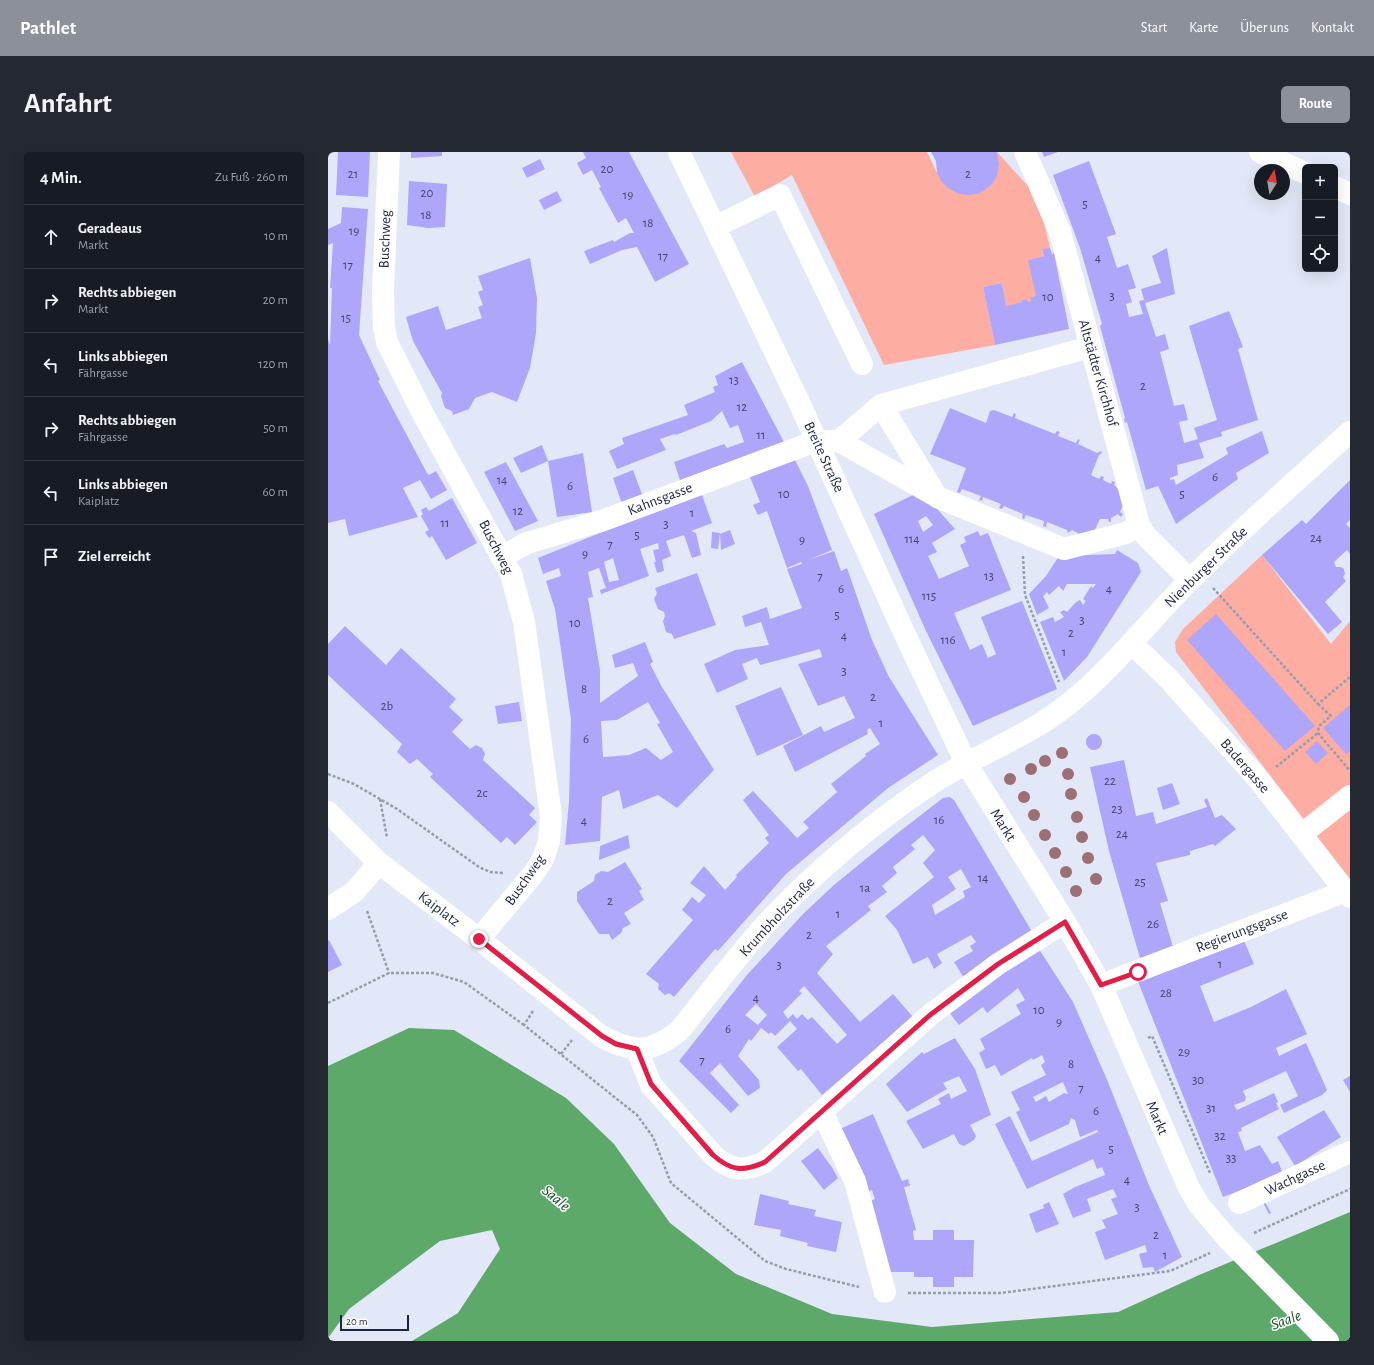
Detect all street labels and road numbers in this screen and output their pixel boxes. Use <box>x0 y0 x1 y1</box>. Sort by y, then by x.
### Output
street label: Buschweg <box>376 209 394 269</box>
street label: Altstädter Kirchhof <box>1076 318 1121 430</box>
street label: Breite Straße <box>801 419 847 495</box>
street label: Kahnsgasse <box>626 480 694 518</box>
street label: Buschweg <box>476 518 516 577</box>
street label: Nienburger Straße <box>1162 524 1250 610</box>
street label: Badergasse <box>1218 736 1273 796</box>
street label: Markt <box>987 806 1019 844</box>
street label: Buschweg <box>502 851 548 908</box>
street label: Krumbholzstraße <box>737 874 817 960</box>
street label: Kaiplatz <box>415 889 463 929</box>
street label: Regierungsgasse <box>1194 907 1290 955</box>
street label: Markt <box>1143 1099 1171 1137</box>
street label: Wachgasse <box>1262 1157 1328 1199</box>

